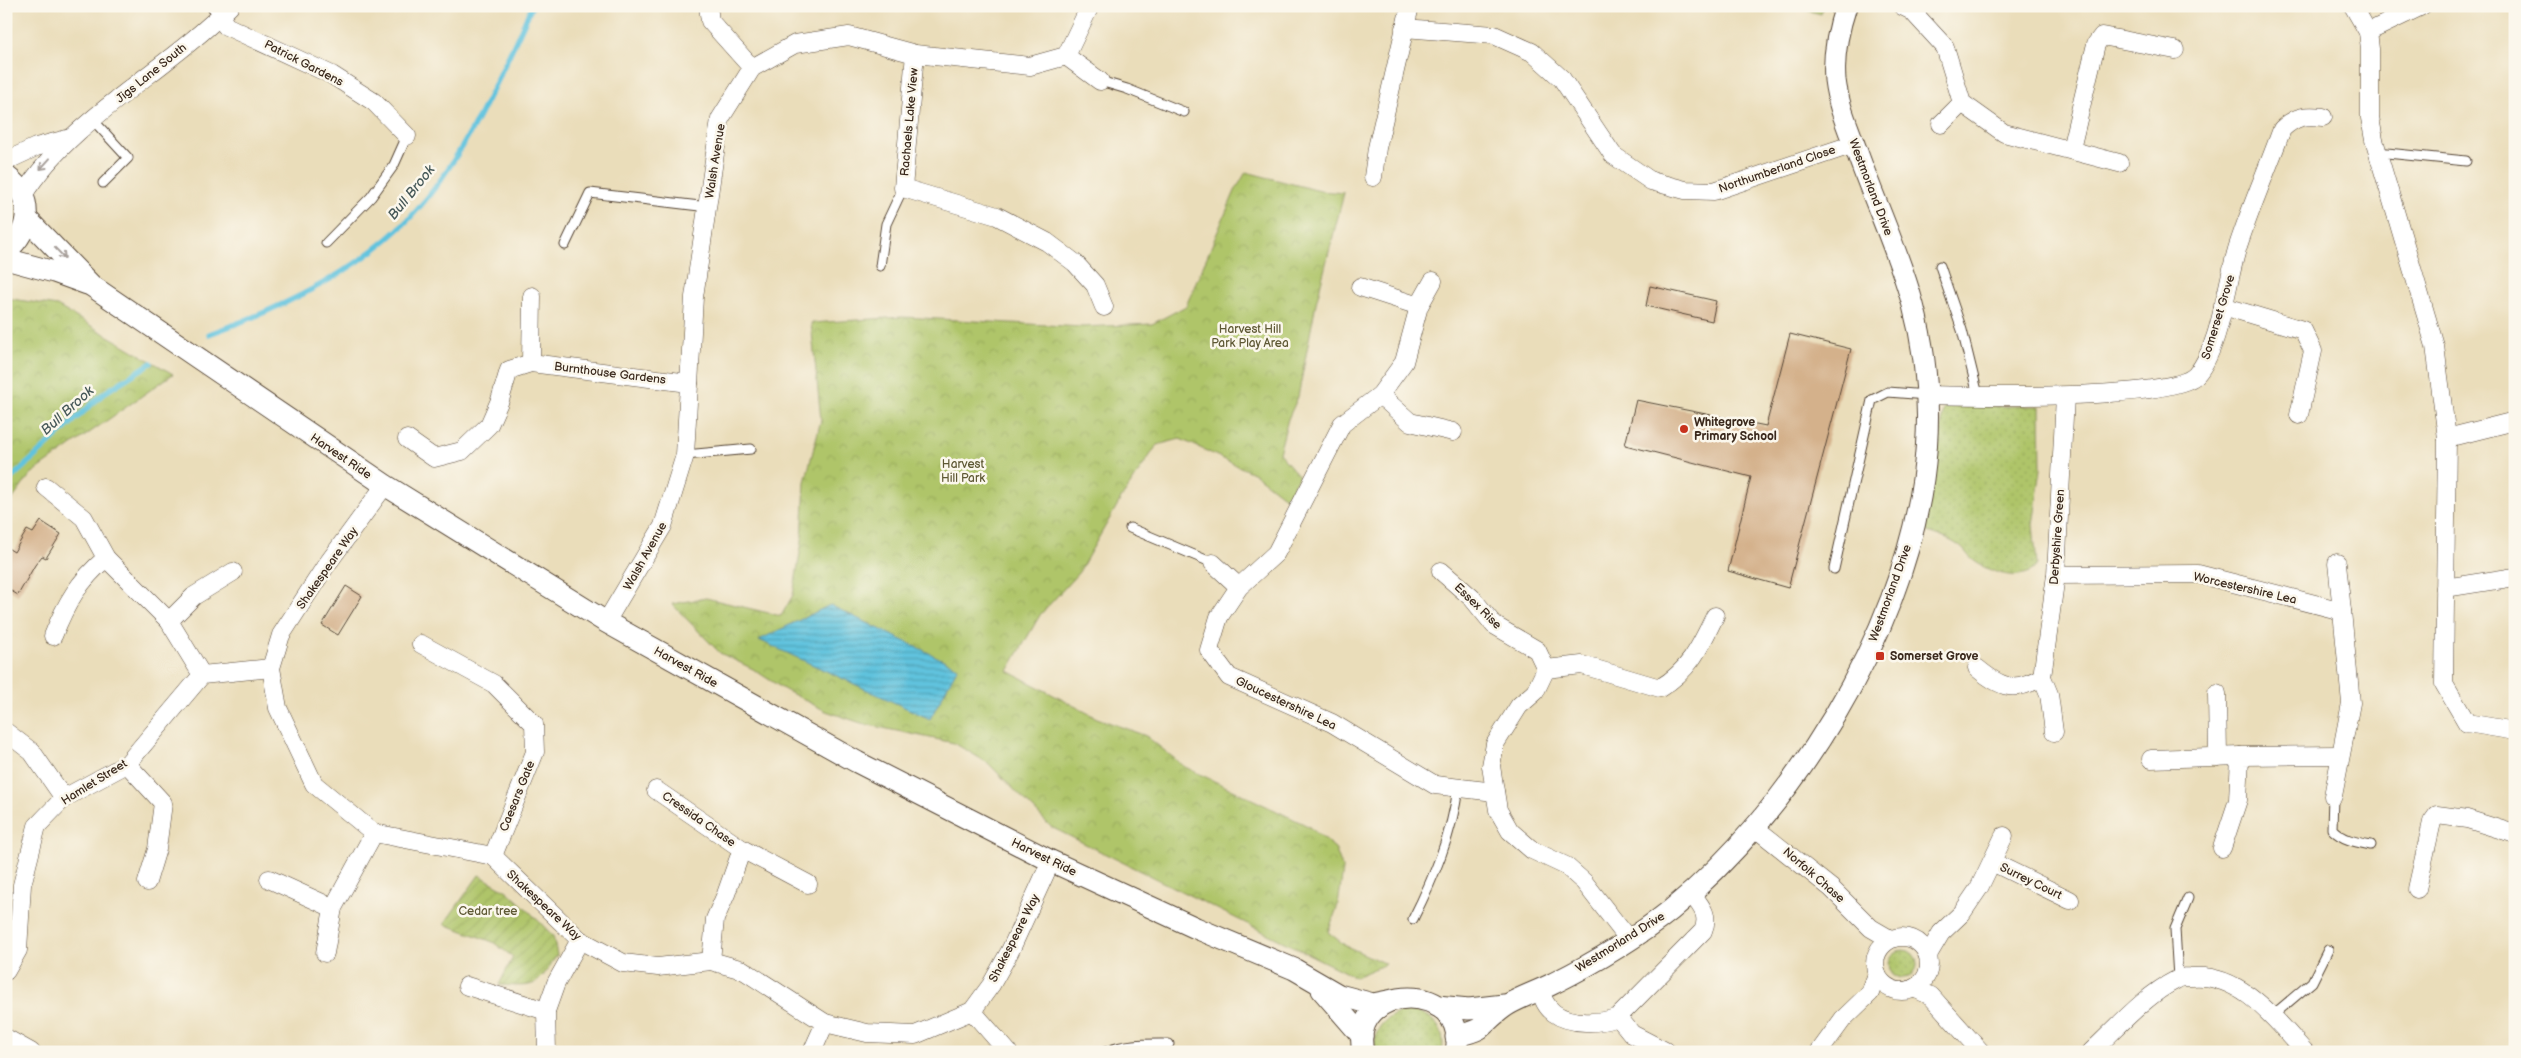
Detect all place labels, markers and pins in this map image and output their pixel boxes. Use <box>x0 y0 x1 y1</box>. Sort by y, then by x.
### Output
place label: Whitegrove Primary School <box>1694 415 1777 444</box>
marker: Whitegrove Primary School <box>1678 423 1690 435</box>
place label: Somerset Grove <box>1890 649 1979 664</box>
marker: Somerset Grove <box>1874 650 1886 662</box>

